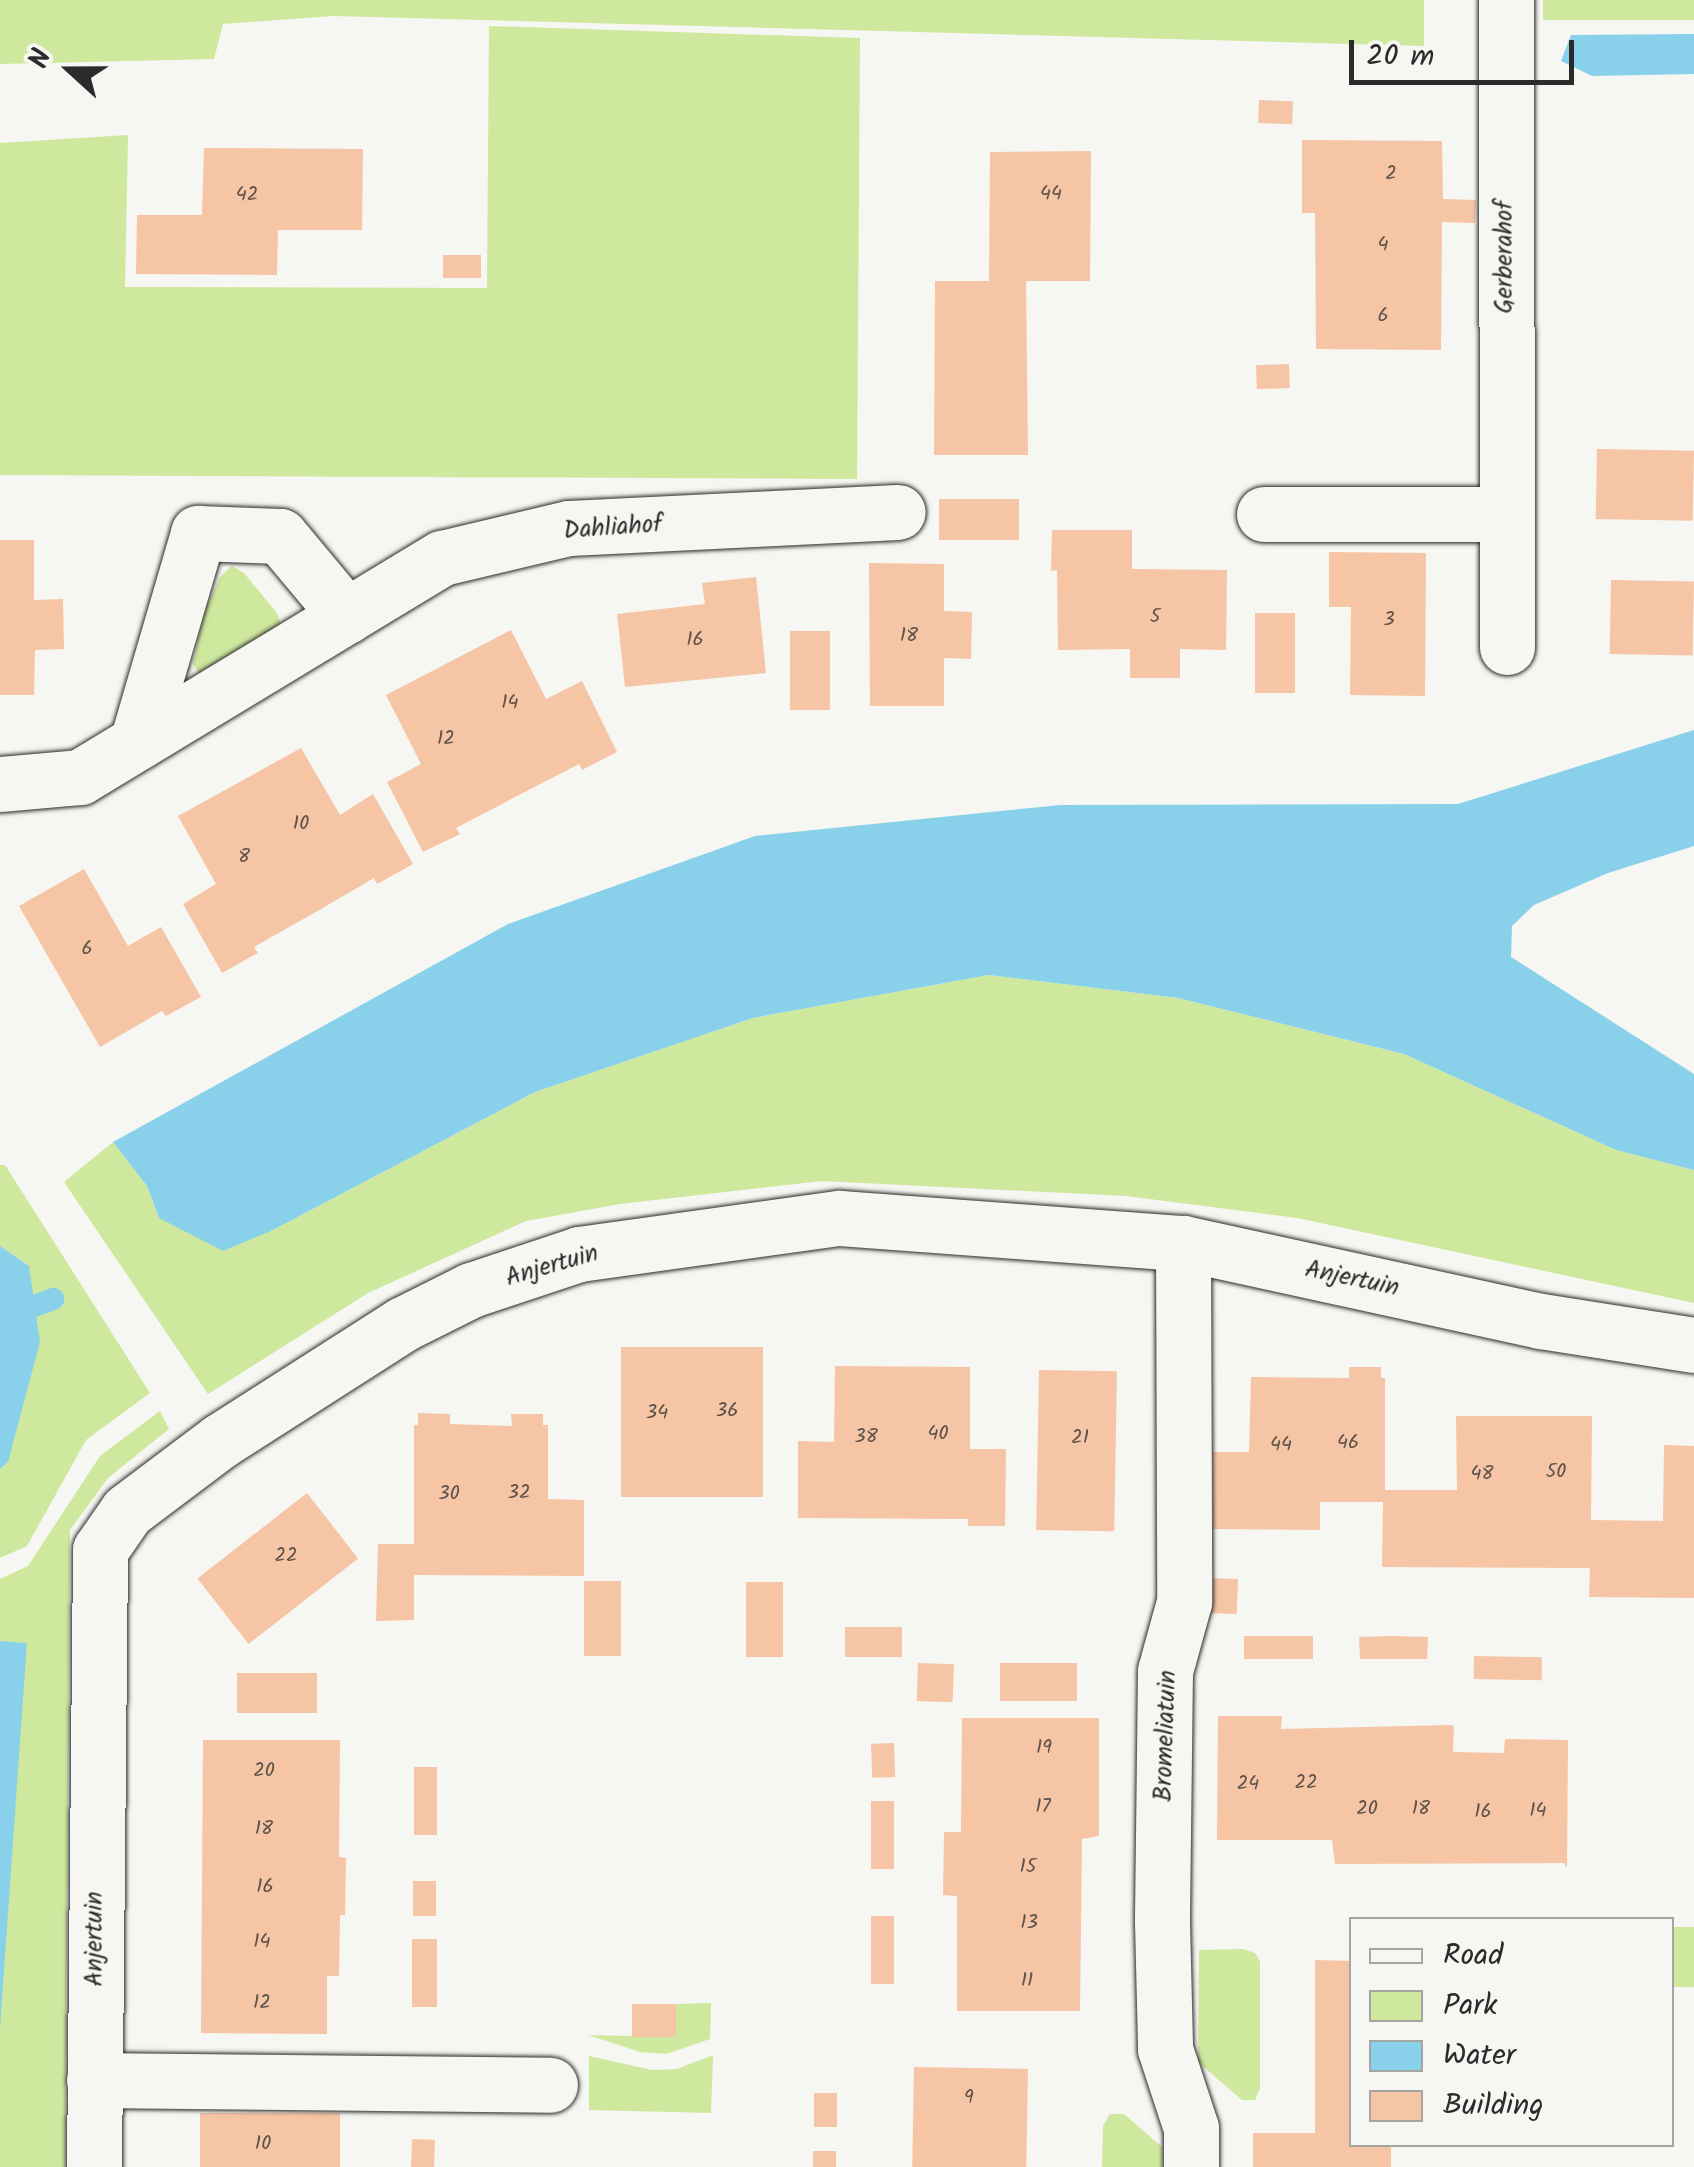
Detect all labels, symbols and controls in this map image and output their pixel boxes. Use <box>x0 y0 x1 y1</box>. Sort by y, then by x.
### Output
north arrow <box>20 20 120 120</box>
scale bar <box>1354 20 1579 82</box>
text: 20 m <box>1366 33 1434 81</box>
text: N <box>17 43 66 75</box>
house number: 2 <box>1385 162 1397 186</box>
house number: 44 <box>1040 182 1062 206</box>
house number: 42 <box>236 183 258 207</box>
street label: Gerberahof <box>1490 200 1520 314</box>
house number: 4 <box>1377 233 1389 257</box>
house number: 6 <box>1377 304 1389 328</box>
street label: Dahliahof <box>562 510 664 546</box>
house number: 5 <box>1150 605 1160 629</box>
house number: 3 <box>1383 608 1395 632</box>
house number: 18 <box>900 624 918 648</box>
house number: 16 <box>686 628 704 652</box>
house number: 14 <box>501 691 519 715</box>
house number: 12 <box>437 727 455 751</box>
house number: 10 <box>293 812 309 836</box>
house number: 8 <box>238 845 250 869</box>
house number: 6 <box>81 937 93 961</box>
street label: Anjertuin <box>502 1238 602 1294</box>
street label: Anjertuin <box>1302 1254 1402 1304</box>
house number: 36 <box>716 1399 738 1423</box>
house number: 34 <box>646 1401 668 1425</box>
house number: 40 <box>927 1422 949 1446</box>
house number: 38 <box>854 1425 878 1449</box>
house number: 21 <box>1071 1426 1089 1450</box>
house number: 46 <box>1337 1431 1359 1455</box>
house number: 44 <box>1270 1433 1292 1457</box>
house number: 50 <box>1546 1460 1566 1484</box>
house number: 48 <box>1470 1462 1494 1486</box>
house number: 32 <box>507 1481 531 1505</box>
house number: 30 <box>438 1482 460 1506</box>
house number: 22 <box>274 1544 298 1568</box>
street label: Bromeliatuin <box>1149 1670 1183 1802</box>
house number: 19 <box>1036 1736 1052 1760</box>
house number: 20 <box>253 1759 275 1783</box>
house number: 22 <box>1294 1771 1318 1795</box>
house number: 24 <box>1237 1772 1259 1796</box>
house number: 17 <box>1035 1795 1051 1819</box>
house number: 20 <box>1356 1797 1378 1821</box>
house number: 18 <box>1412 1797 1430 1821</box>
house number: 14 <box>1529 1799 1547 1823</box>
house number: 16 <box>1474 1800 1492 1824</box>
house number: 18 <box>255 1817 273 1841</box>
house number: 15 <box>1019 1855 1037 1879</box>
house number: 16 <box>256 1875 274 1899</box>
street label: Anjertuin <box>80 1891 110 1987</box>
house number: 13 <box>1020 1911 1038 1935</box>
legend <box>1349 1917 1674 2147</box>
house number: 14 <box>253 1930 271 1954</box>
text: Road <box>1443 1932 1503 1980</box>
house number: 11 <box>1021 1969 1033 1993</box>
text: Park <box>1443 1982 1497 2030</box>
house number: 12 <box>253 1991 271 2015</box>
text: Water <box>1443 2032 1516 2080</box>
text: Building <box>1443 2082 1543 2130</box>
house number: 9 <box>964 2086 974 2110</box>
house number: 10 <box>255 2132 271 2156</box>

